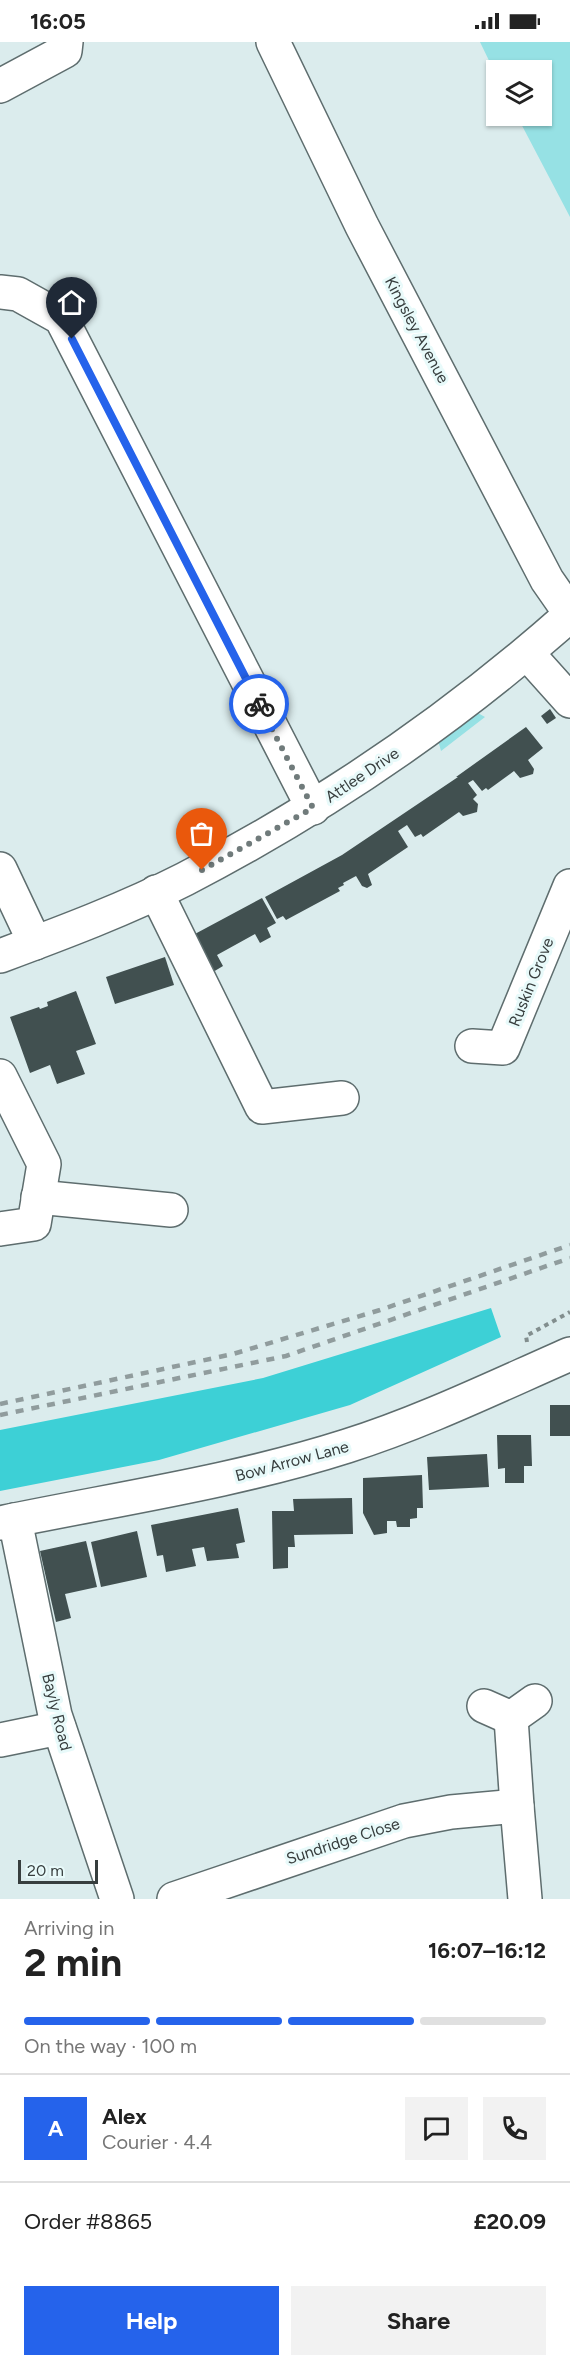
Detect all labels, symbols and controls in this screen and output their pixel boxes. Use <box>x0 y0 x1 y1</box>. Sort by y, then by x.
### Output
text: 16:05 <box>30 8 86 35</box>
map controls <box>486 60 552 126</box>
button: layers <box>486 60 552 126</box>
street label: Kingsley Avenue <box>381 274 453 387</box>
pin <box>46 277 97 339</box>
icon: home <box>55 286 88 319</box>
courier <box>229 674 289 734</box>
icon: bike <box>243 688 276 721</box>
street label: Attlee Drive <box>322 743 403 807</box>
pin <box>176 808 227 870</box>
icon: bag <box>185 817 218 850</box>
street label: Ruskin Grove <box>505 935 558 1029</box>
street label: Bow Arrow Lane <box>233 1437 351 1485</box>
street label: Bayly Road <box>38 1671 76 1753</box>
street label: Sundridge Close <box>284 1814 402 1868</box>
scale bar <box>18 1857 98 1884</box>
text: 20 m <box>27 1861 64 1880</box>
text: Arriving in <box>24 1916 114 1940</box>
text: 16:07–16:12 <box>428 1937 546 1964</box>
text: 2 min <box>24 1939 122 1986</box>
text: On the way · 100 m <box>24 2034 197 2058</box>
button: chat <box>405 2097 468 2160</box>
button: phone <box>483 2097 546 2160</box>
text: Alex <box>102 2103 147 2130</box>
text: A <box>48 2115 63 2142</box>
text: Courier · 4.4 <box>102 2130 212 2154</box>
text: Order #8865 <box>24 2208 152 2235</box>
text: £20.09 <box>473 2208 546 2235</box>
button: Help <box>24 2286 279 2355</box>
button: Share <box>291 2286 546 2355</box>

